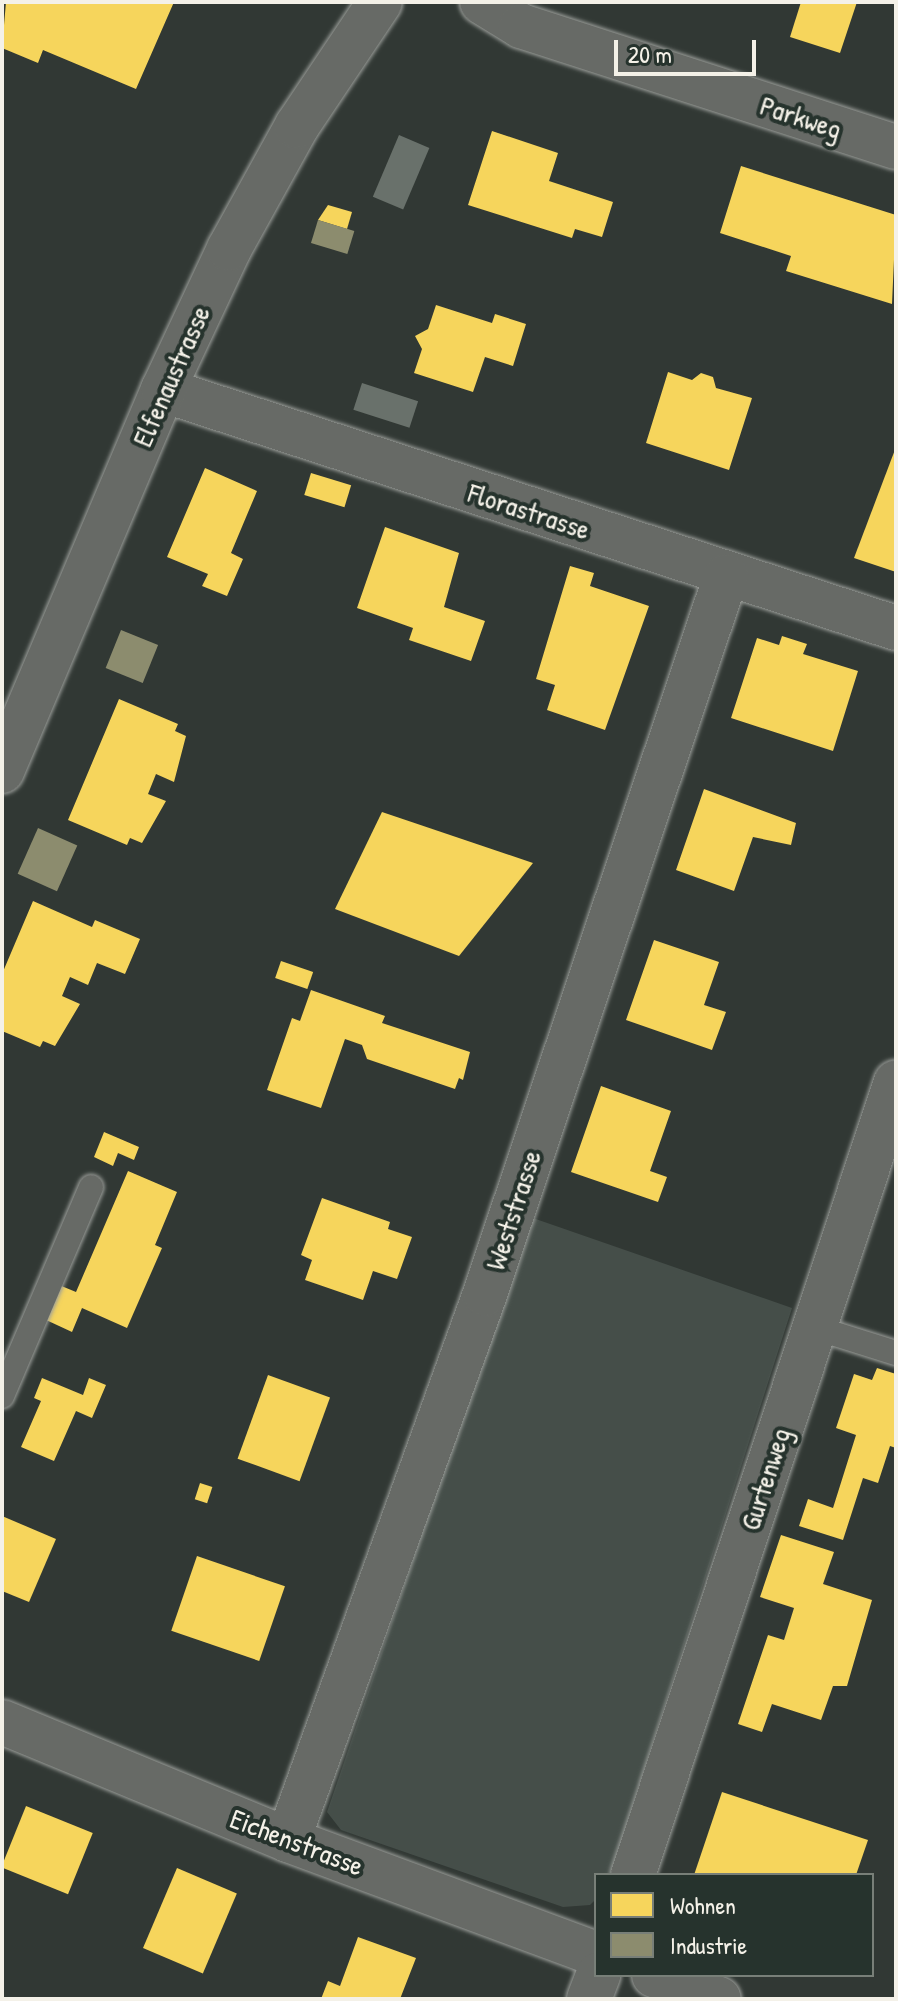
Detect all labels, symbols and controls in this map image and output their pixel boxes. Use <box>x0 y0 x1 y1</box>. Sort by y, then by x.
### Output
scale bar <box>618 24 760 74</box>
text: 20 m <box>628 38 672 70</box>
street label: Parkweg <box>756 88 846 146</box>
street label: Elfenaustrasse <box>125 300 217 452</box>
street label: Florastrasse <box>464 476 594 546</box>
street label: Weststrasse <box>478 1146 548 1274</box>
street label: Gurtenweg <box>733 1424 797 1534</box>
street label: Eichenstrasse <box>226 1801 368 1883</box>
legend <box>594 1873 874 1977</box>
text: Wohnen <box>670 1889 736 1921</box>
text: Industrie <box>670 1929 747 1961</box>

